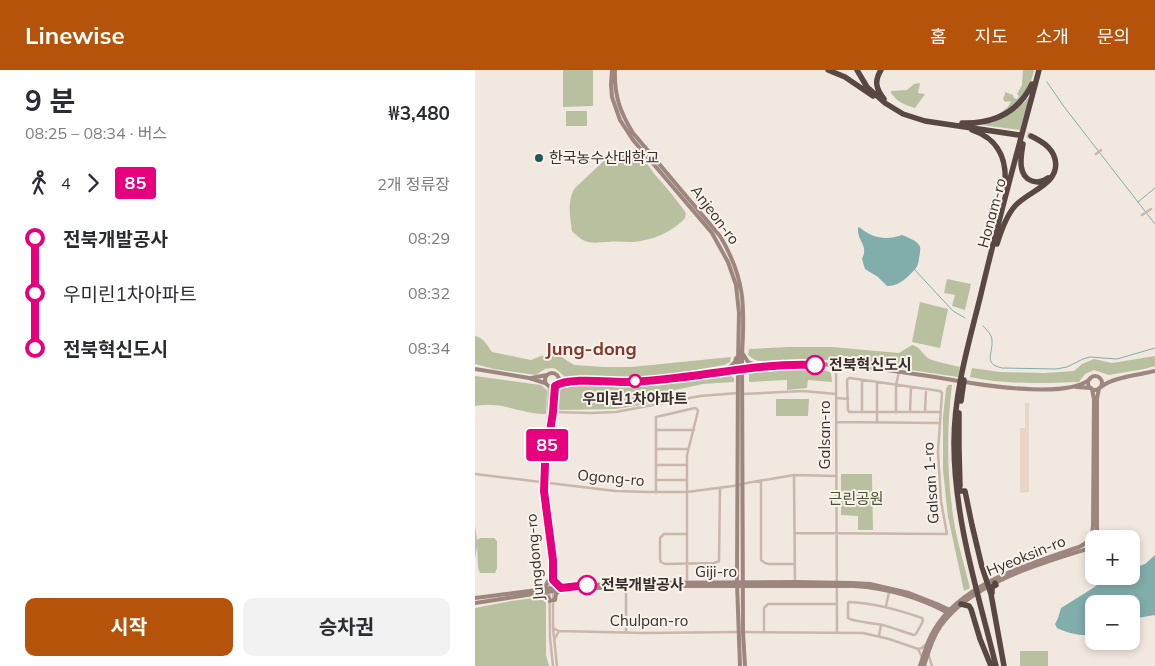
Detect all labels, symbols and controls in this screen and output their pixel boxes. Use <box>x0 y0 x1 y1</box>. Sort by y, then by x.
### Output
text: Linewise <box>25 20 125 50</box>
text: 홈 <box>930 25 947 48</box>
text: 지도 <box>975 25 1008 48</box>
text: 소개 <box>1036 25 1069 48</box>
text: 문의 <box>1097 25 1130 48</box>
text: 9 분 <box>25 83 75 118</box>
text: ₩3,480 <box>388 101 450 125</box>
text: 08:25 – 08:34 · 버스 <box>25 123 167 143</box>
place label: 한국농수산대학교 <box>549 148 659 167</box>
marker: 한국농수산대학교 <box>533 152 545 164</box>
icon: walk <box>25 169 53 197</box>
icon: forward <box>79 169 107 197</box>
text: 85 <box>125 171 146 194</box>
text: 4 <box>61 173 71 193</box>
text: 2개 정류장 <box>377 174 450 194</box>
street label: Honam-ro <box>973 176 1010 250</box>
street label: Anjeon-ro <box>687 181 744 248</box>
text: 전북개발공사 <box>63 227 168 251</box>
text: 08:29 <box>408 228 450 248</box>
text: 우미린1차아파트 <box>63 282 197 306</box>
text: 08:32 <box>408 283 450 303</box>
text: 전북혁신도시 <box>63 337 168 361</box>
district label: Jung-dong <box>545 337 637 360</box>
text: 08:34 <box>408 338 450 358</box>
marker: 전북혁신도시 <box>805 355 825 375</box>
place label: 전북혁신도시 <box>829 355 912 374</box>
marker: 우미린1차아파트 <box>628 374 642 388</box>
place label: 우미린1차아파트 <box>582 389 688 408</box>
street label: Galsan-ro <box>815 400 834 470</box>
line badge: 85 <box>525 429 569 461</box>
text: 85 <box>536 433 558 456</box>
street label: Galsan 1-ro <box>918 441 943 525</box>
street label: Ogong-ro <box>577 465 645 490</box>
park label: 근린공원 <box>828 489 884 508</box>
street label: Jungdong-ro <box>521 513 548 601</box>
map controls <box>1085 530 1140 650</box>
button: + <box>1085 530 1140 585</box>
street label: Hyeoksin-ro <box>983 531 1068 580</box>
street label: Giji-ro <box>695 562 737 581</box>
marker: 전북개발공사 <box>577 575 597 595</box>
place label: 전북개발공사 <box>601 575 684 594</box>
button: − <box>1085 595 1140 650</box>
button: 시작 <box>25 598 233 656</box>
button: 승차권 <box>243 598 450 656</box>
street label: Chulpan-ro <box>610 611 688 630</box>

